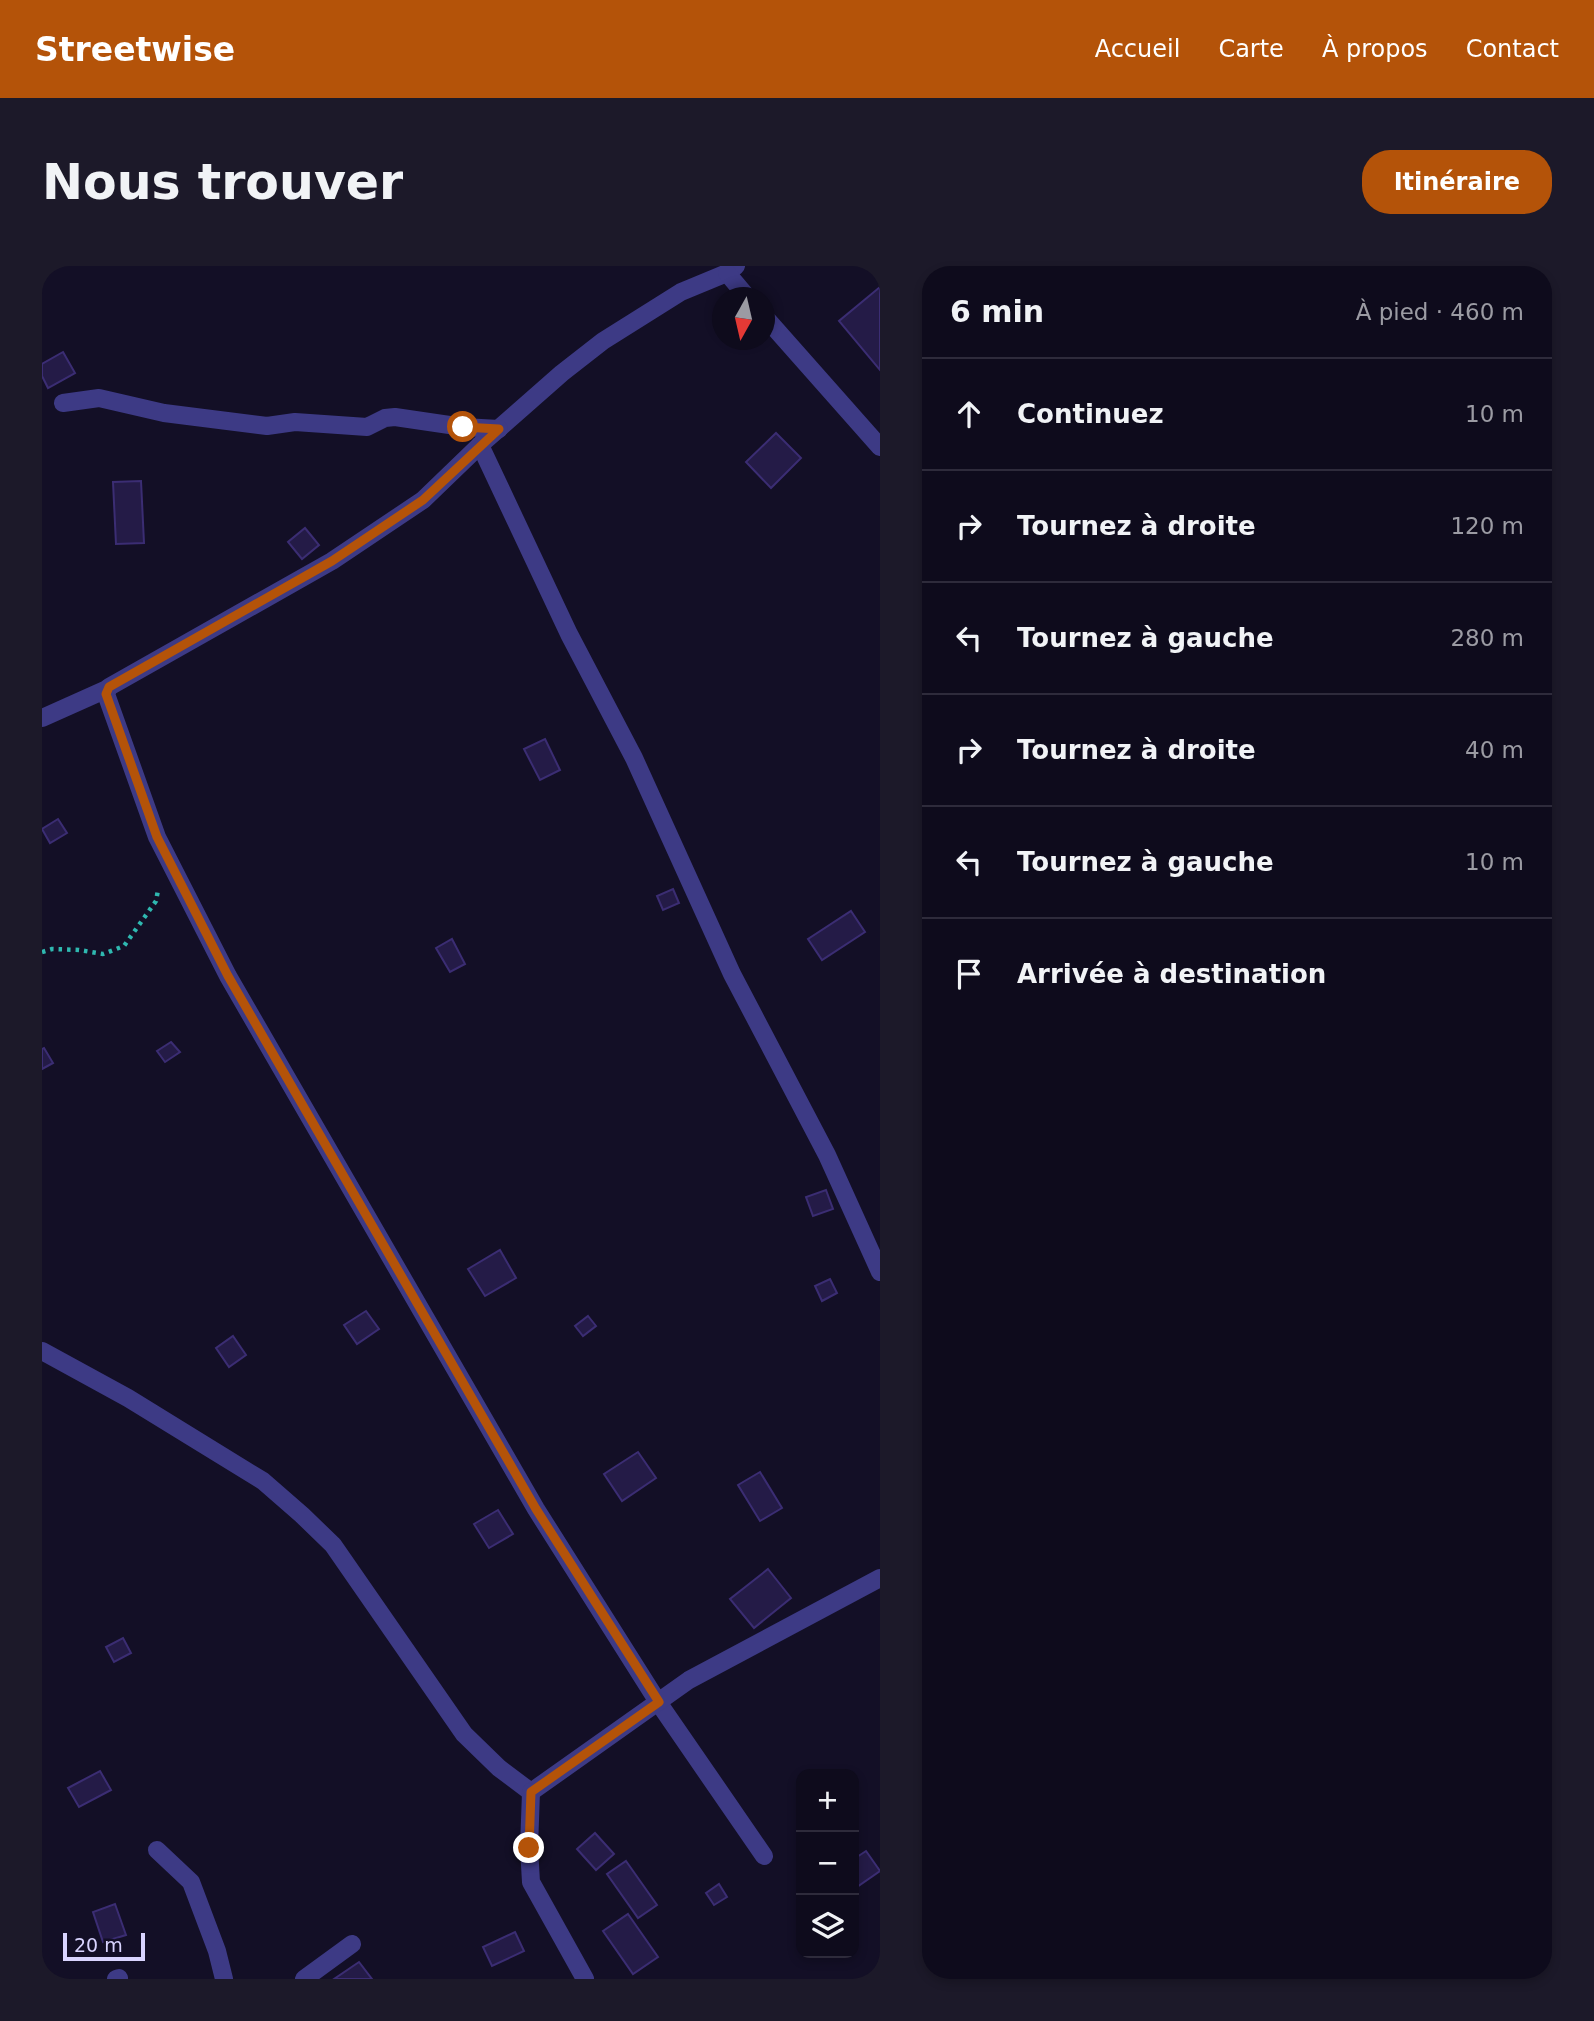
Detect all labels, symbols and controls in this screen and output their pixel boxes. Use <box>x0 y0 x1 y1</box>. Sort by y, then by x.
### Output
text: Streetwise <box>35 30 235 69</box>
text: Accueil <box>1095 35 1180 63</box>
text: Carte <box>1218 35 1284 63</box>
text: À propos <box>1322 35 1428 63</box>
text: Contact <box>1466 35 1559 63</box>
button: Itinéraire <box>1362 150 1552 214</box>
text: Nous trouver <box>42 154 403 211</box>
north arrow <box>712 287 775 350</box>
text: 6 min <box>950 294 1044 329</box>
text: À pied · 460 m <box>1356 299 1524 325</box>
icon: ahead <box>950 395 988 433</box>
text: Continuez <box>1017 399 1164 429</box>
text: 10 m <box>1465 401 1524 427</box>
route start <box>447 411 478 442</box>
icon: right <box>950 507 988 545</box>
text: Tournez à droite <box>1017 511 1256 541</box>
text: 120 m <box>1450 513 1524 539</box>
icon: left <box>950 619 988 657</box>
text: Tournez à gauche <box>1017 623 1274 653</box>
text: 280 m <box>1450 625 1524 651</box>
icon: right <box>950 731 988 769</box>
text: Tournez à droite <box>1017 735 1256 765</box>
text: 40 m <box>1465 737 1524 763</box>
icon: left <box>950 843 988 881</box>
text: Tournez à gauche <box>1017 847 1274 877</box>
text: 10 m <box>1465 849 1524 875</box>
icon: arrive <box>950 955 988 993</box>
text: Arrivée à destination <box>1017 959 1326 989</box>
map controls <box>796 1769 859 1958</box>
button: + <box>796 1769 859 1832</box>
route end <box>513 1832 544 1863</box>
button: − <box>796 1832 859 1895</box>
button: layers <box>796 1895 859 1958</box>
scale bar <box>63 1930 145 1962</box>
text: 20 m <box>74 1934 123 1956</box>

